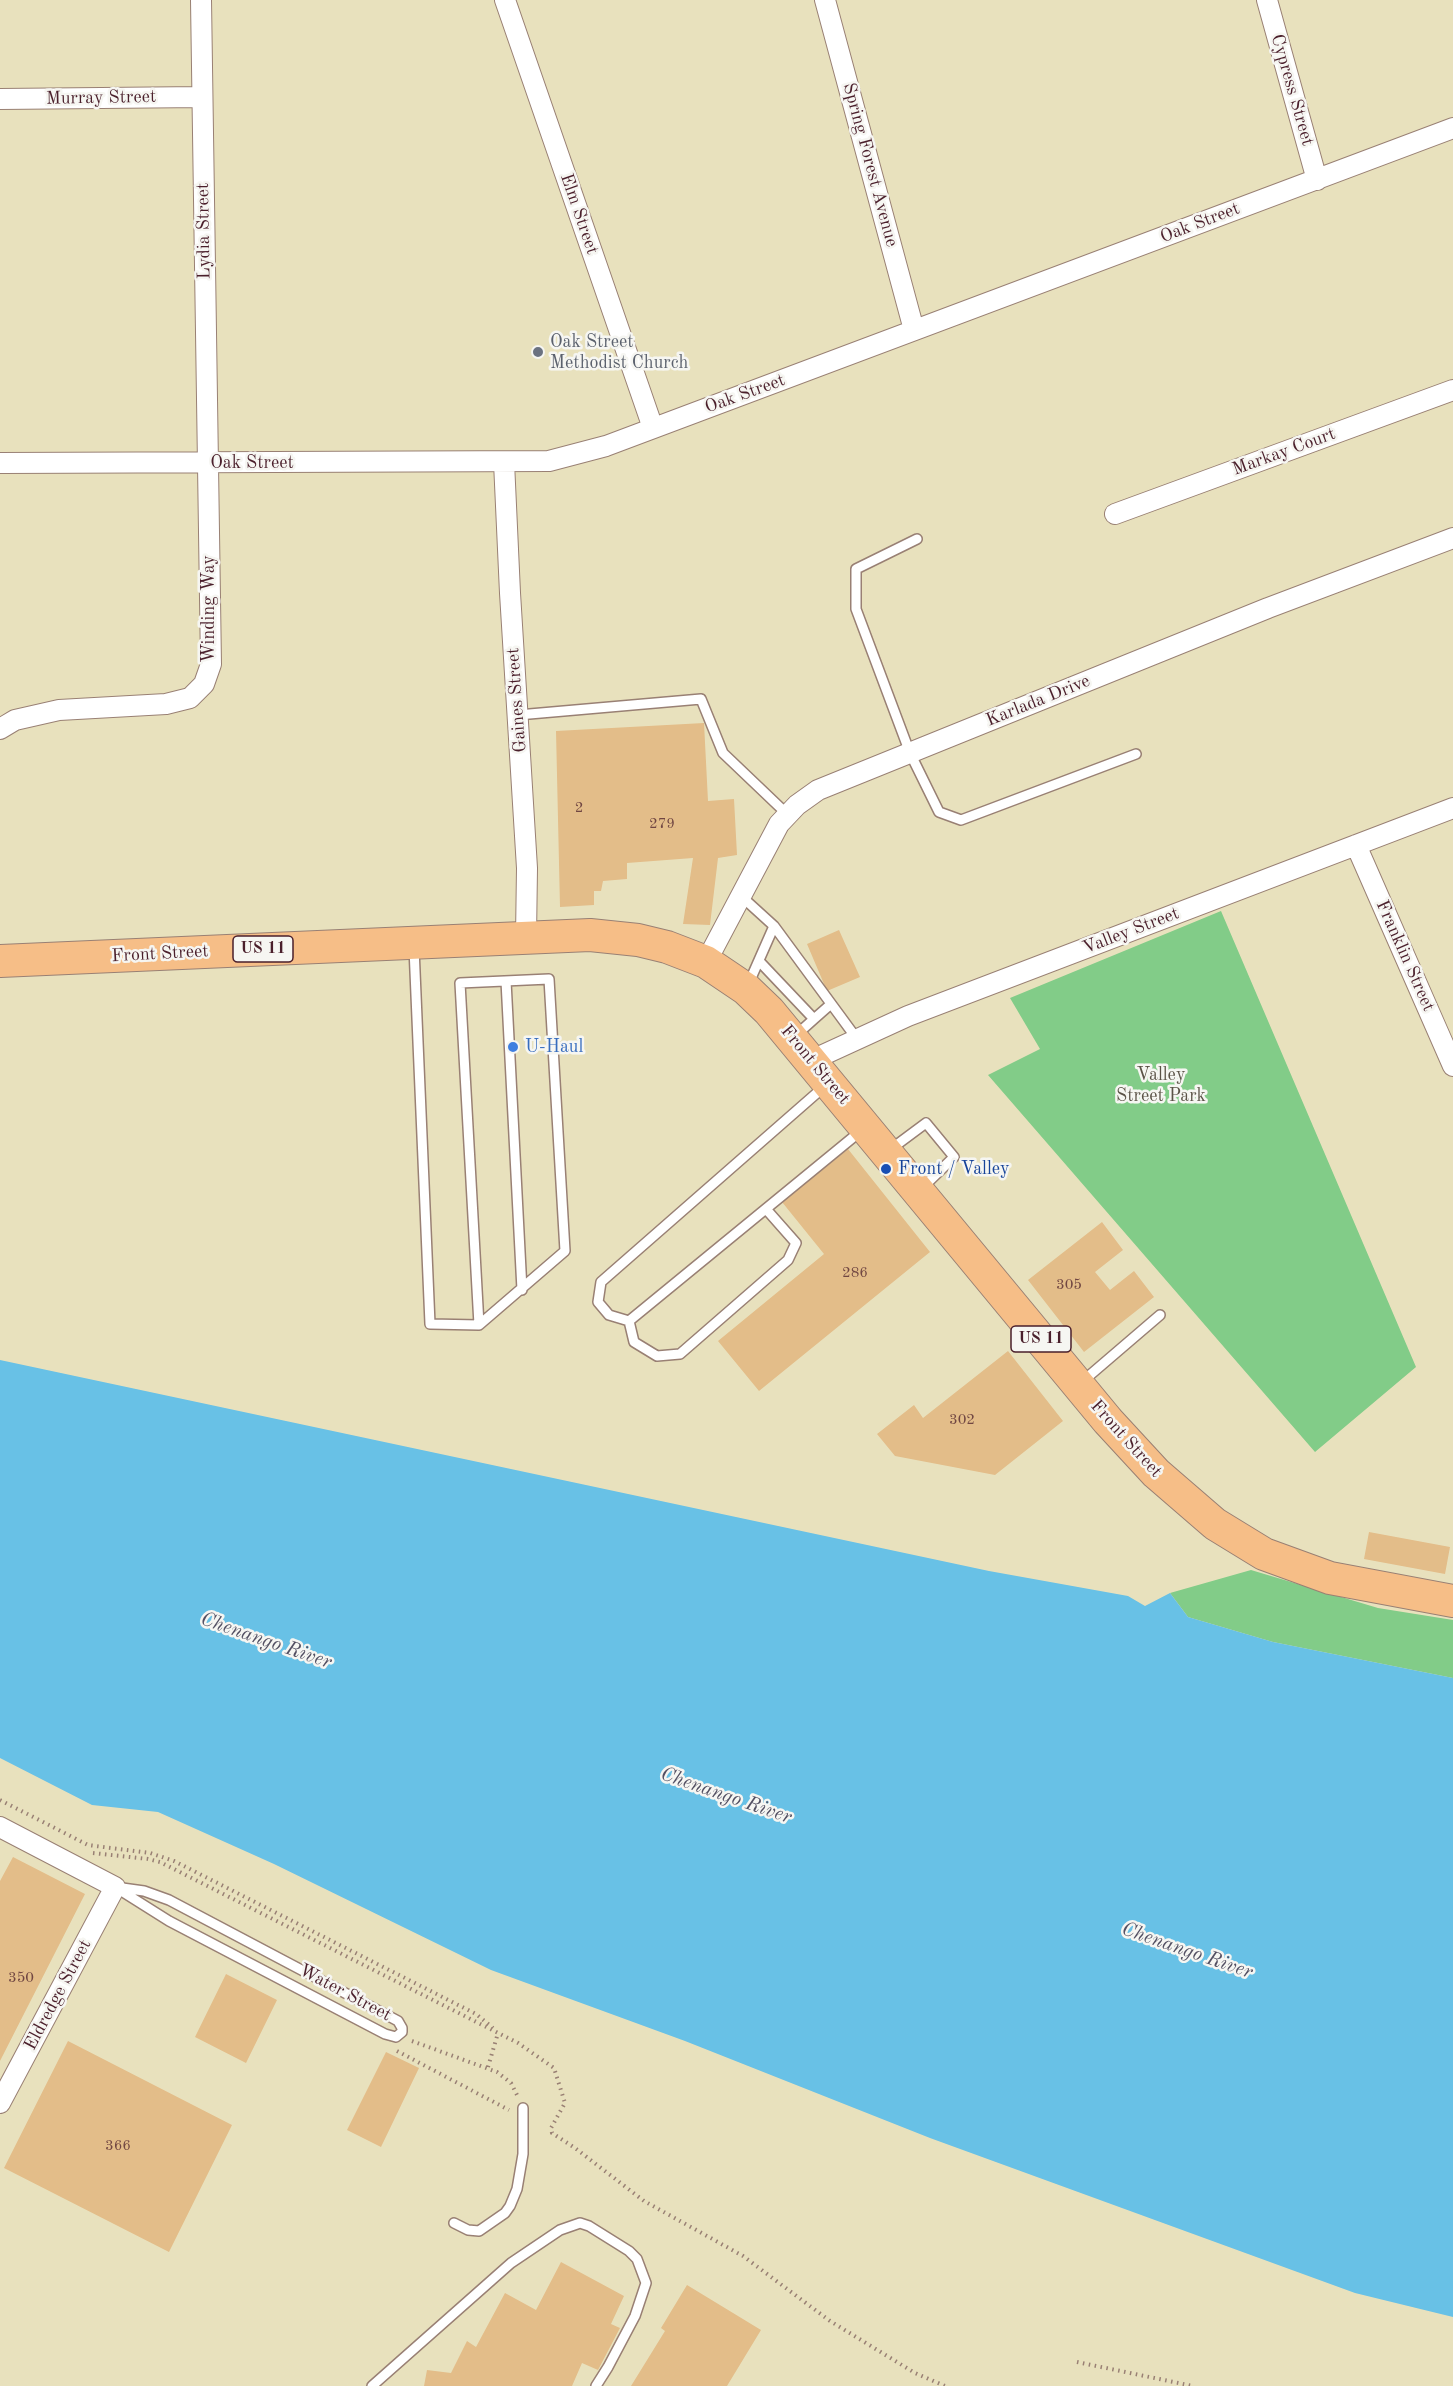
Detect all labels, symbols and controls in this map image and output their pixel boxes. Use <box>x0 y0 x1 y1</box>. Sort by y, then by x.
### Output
street label: Cypress Street <box>1266 32 1318 148</box>
street label: Spring Forest Avenue <box>838 81 902 249</box>
street label: Murray Street <box>46 86 156 110</box>
street label: Elm Street <box>555 171 603 257</box>
street label: Lydia Street <box>192 183 216 279</box>
street label: Oak Street <box>1157 198 1243 248</box>
place label: Oak Street Methodist Church <box>550 331 688 374</box>
marker: Oak Street Methodist Church <box>531 345 545 359</box>
street label: Oak Street <box>702 370 788 418</box>
street label: Markay Court <box>1229 423 1339 481</box>
street label: Oak Street <box>210 452 294 474</box>
street label: Winding Way <box>198 555 220 663</box>
street label: Gaines Street <box>503 647 531 753</box>
street label: Karlada Drive <box>983 670 1093 732</box>
house number: 2 <box>575 799 583 817</box>
house number: 279 <box>649 815 675 833</box>
street label: Franklin Street <box>1371 897 1439 1015</box>
street label: Valley Street <box>1080 903 1182 959</box>
road number: US 11 <box>233 936 293 962</box>
street label: Front Street <box>111 941 209 967</box>
street label: Front Street <box>775 1021 855 1109</box>
place label: U-Haul <box>525 1036 583 1058</box>
marker: U-Haul <box>506 1040 520 1054</box>
park label: Valley Street Park <box>1116 1064 1206 1106</box>
place label: Front / Valley <box>898 1158 1010 1180</box>
marker: Front / Valley <box>879 1162 893 1176</box>
house number: 286 <box>842 1264 868 1282</box>
house number: 305 <box>1056 1276 1082 1294</box>
road number: US 11 <box>1011 1326 1071 1352</box>
street label: Front Street <box>1085 1396 1167 1482</box>
house number: 302 <box>949 1411 975 1429</box>
water label: Chenango River <box>197 1607 335 1675</box>
water label: Chenango River <box>657 1762 795 1830</box>
water label: Chenango River <box>1118 1917 1256 1985</box>
street label: Eldredge Street <box>20 1936 96 2054</box>
street label: Water Street <box>295 1960 395 2026</box>
house number: 350 <box>8 1969 34 1987</box>
house number: 366 <box>105 2137 131 2155</box>

